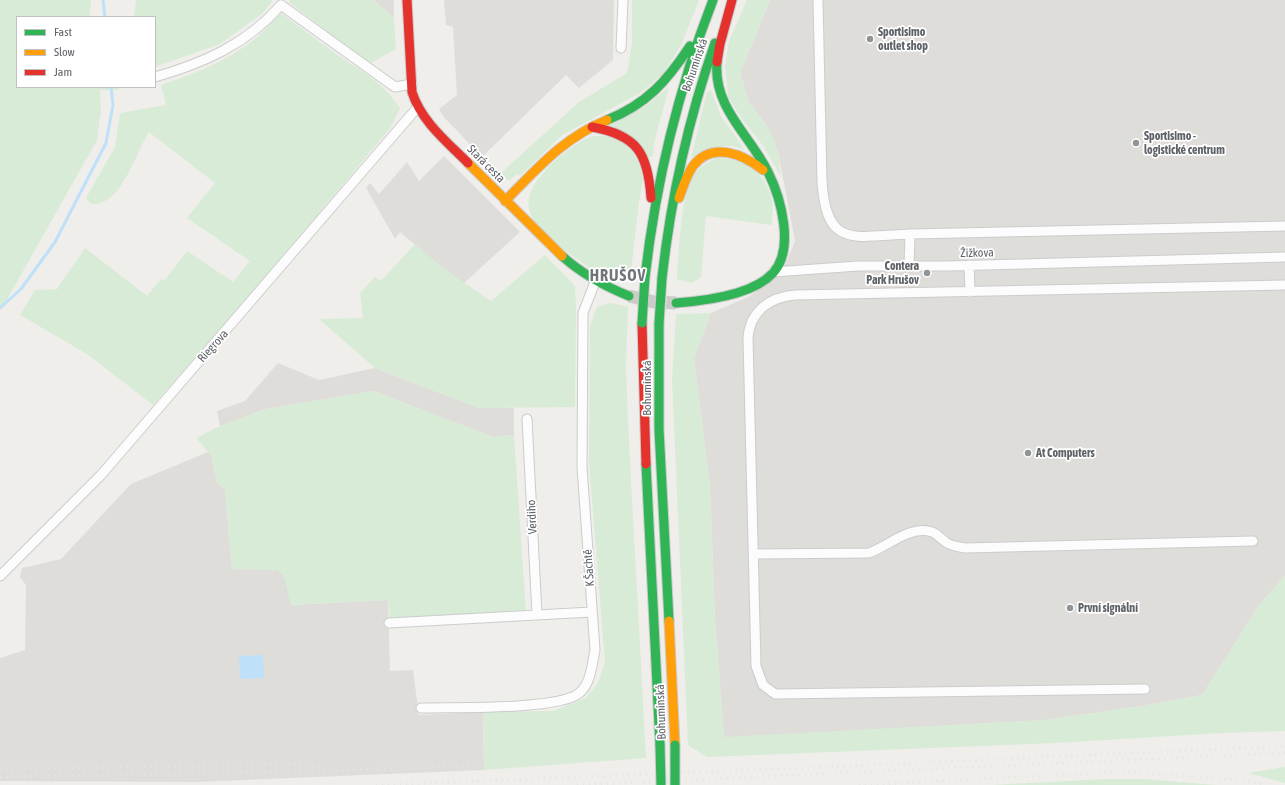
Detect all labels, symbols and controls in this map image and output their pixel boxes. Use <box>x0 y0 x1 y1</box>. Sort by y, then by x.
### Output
legend <box>16 16 156 88</box>
text: Fast <box>54 25 72 39</box>
place label: Sportisimo outlet shop <box>878 25 928 53</box>
marker: Sportisimo outlet shop <box>865 34 875 44</box>
street label: Bohumínská <box>679 37 711 93</box>
text: Slow <box>54 45 75 59</box>
text: Jam <box>54 65 72 79</box>
place label: Sportisimo - logistické centrum <box>1144 129 1225 157</box>
marker: Sportisimo - logistické centrum <box>1131 138 1141 148</box>
street label: Stará cesta <box>464 142 508 186</box>
street label: Žižkova <box>960 246 994 260</box>
place label: Contera Park Hrušov <box>866 259 919 287</box>
district label: HRUŠOV <box>590 266 646 286</box>
marker: Contera Park Hrušov <box>922 268 932 278</box>
street label: Riegrova <box>195 327 231 365</box>
street label: Bohumínská <box>640 360 654 416</box>
place label: At Computers <box>1036 446 1095 460</box>
marker: At Computers <box>1023 448 1033 458</box>
street label: Verdiho <box>524 499 540 535</box>
street label: K Šachtě <box>581 549 597 587</box>
place label: První signální <box>1078 601 1138 615</box>
marker: První signální <box>1065 603 1075 613</box>
street label: Bohumínská <box>653 684 669 740</box>

